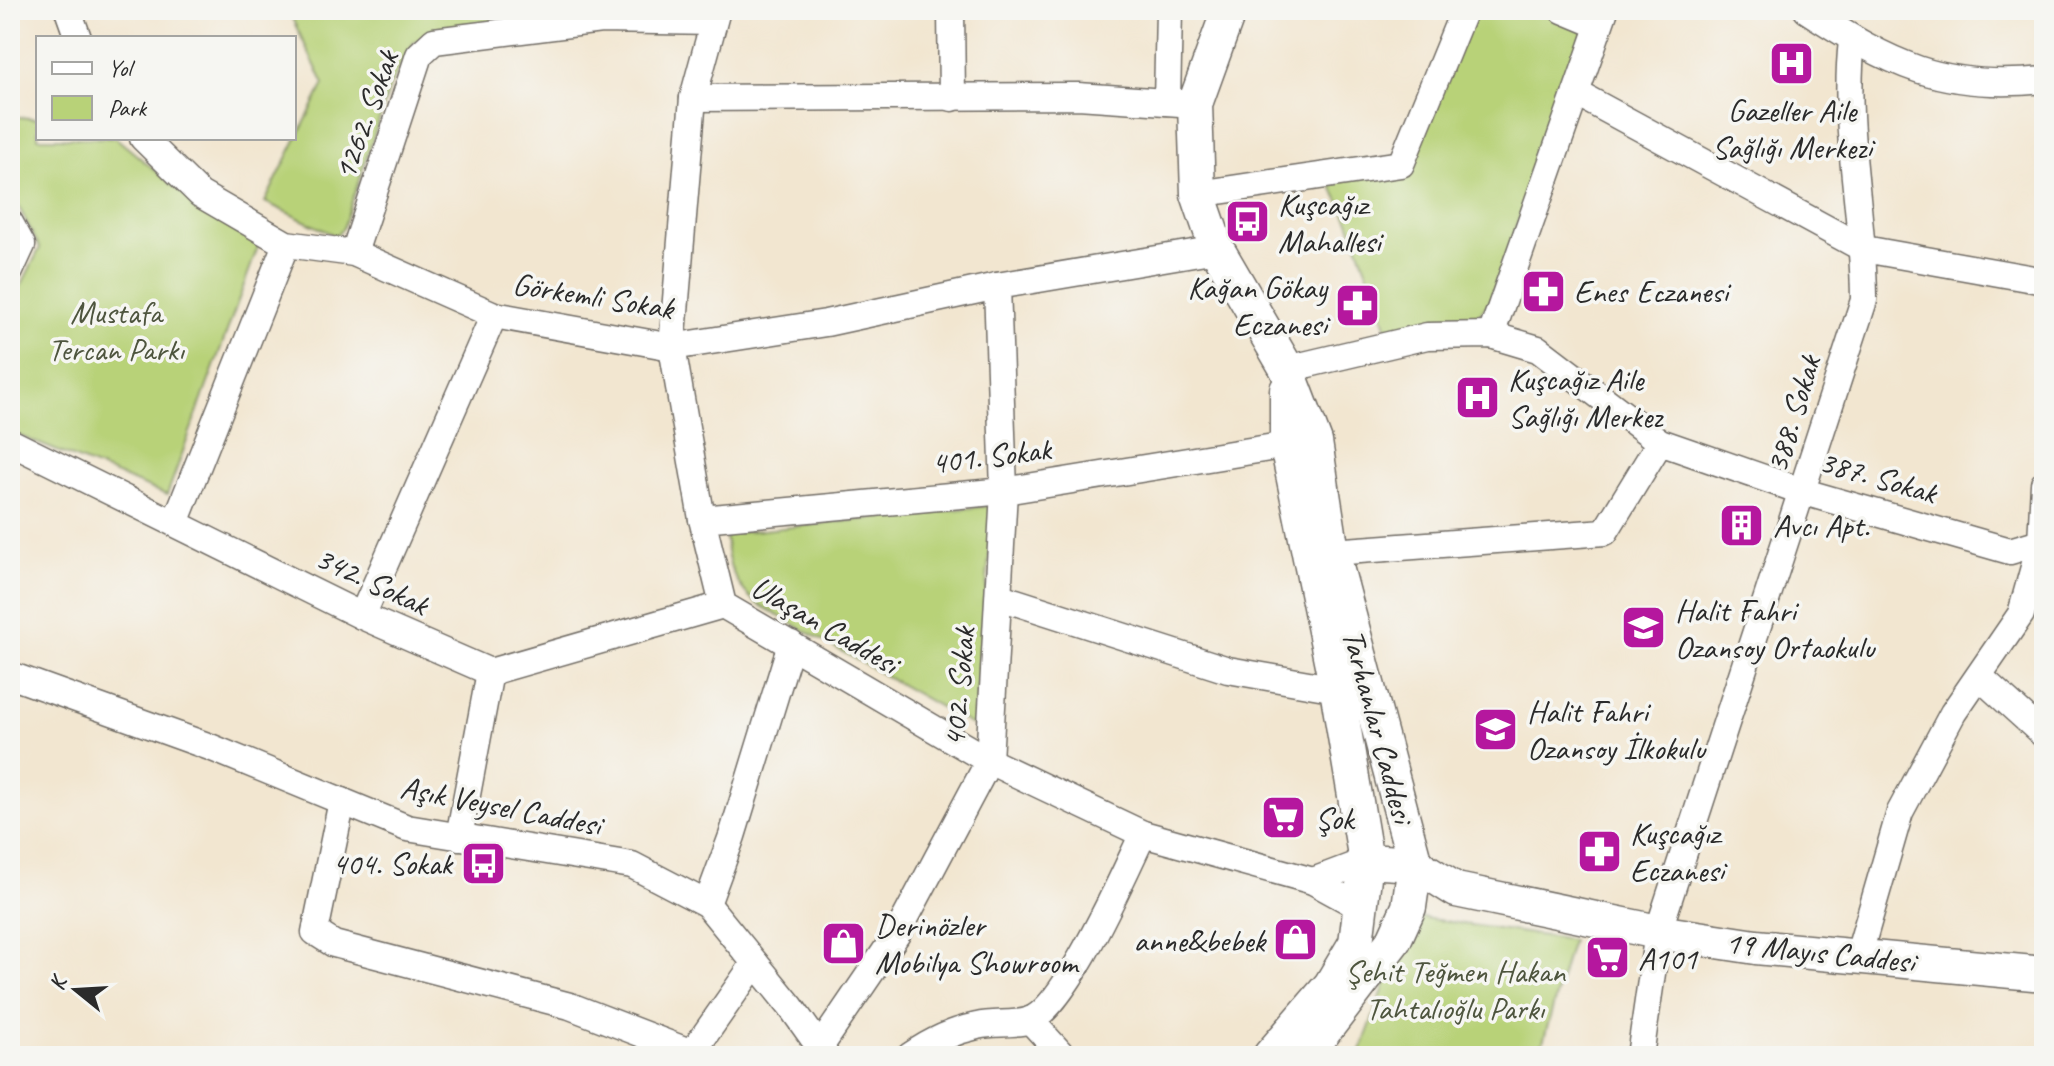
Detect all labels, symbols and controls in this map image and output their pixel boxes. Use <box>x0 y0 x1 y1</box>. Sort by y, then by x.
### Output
legend <box>36 36 296 140</box>
hospital icon: Gazeller Aile Sağlığı Merkezi <box>1768 39 1816 87</box>
street label: 1262. Sokak <box>324 43 409 185</box>
text: Yol <box>108 53 135 83</box>
place label: Gazeller Aile Sağlığı Merkezi <box>1712 90 1876 168</box>
text: Park <box>108 93 148 123</box>
place label: Kuşcağız Mahallesi <box>1278 184 1385 262</box>
bus stop icon: Kuşcağız Mahallesi <box>1223 198 1271 246</box>
street label: Görkemli Sokak <box>510 263 678 329</box>
place label: Kağan Gökay Eczanesi <box>1187 267 1331 345</box>
pharmacy icon: Enes Eczanesi <box>1519 267 1567 315</box>
place label: Enes Eczanesi <box>1574 271 1732 312</box>
pharmacy icon: Kağan Gökay Eczanesi <box>1334 281 1382 329</box>
park label: Mustafa Tercan Parkı <box>48 292 186 370</box>
street label: 388. Sokak <box>1756 348 1831 477</box>
place label: Kuşcağız Aile Sağlığı Merkez <box>1508 359 1664 437</box>
hospital icon: Kuşcağız Aile Sağlığı Merkez <box>1453 373 1501 421</box>
street label: 401. Sokak <box>929 428 1055 484</box>
street label: 387. Sokak <box>1815 441 1944 514</box>
building icon: Avcı Apt. <box>1718 501 1766 549</box>
place label: Avcı Apt. <box>1773 505 1870 546</box>
street label: 342. Sokak <box>309 537 437 626</box>
street label: Ulaşan Caddesi <box>744 566 909 686</box>
place label: Halit Fahri Ozansoy Ortaokulu <box>1675 590 1876 668</box>
school or university icon: Halit Fahri Ozansoy Ortaokulu <box>1620 604 1668 652</box>
street label: 402. Sokak <box>933 623 985 749</box>
street label: Tarhanlar Caddesi <box>1333 625 1425 831</box>
place label: Halit Fahri Ozansoy İlkokulu <box>1527 691 1707 769</box>
school or university icon: Halit Fahri Ozansoy İlkokulu <box>1472 705 1520 753</box>
street label: Aşık Veysel Caddesi <box>397 766 609 846</box>
supermarket icon: Şok <box>1260 794 1308 842</box>
place label: Şok <box>1315 798 1356 839</box>
place label: Kuşcağız Eczanesi <box>1630 813 1728 891</box>
pharmacy icon: Kuşcağız Eczanesi <box>1575 827 1623 875</box>
bus stop icon: 404. Sokak <box>459 839 507 887</box>
place label: 404. Sokak <box>332 843 454 884</box>
place label: Derinözler Mobilya Showroom <box>875 905 1080 983</box>
shop icon: anne&bebek <box>1272 916 1320 964</box>
shop icon: Derinözler Mobilya Showroom <box>820 919 868 967</box>
place label: anne&bebek <box>1133 920 1267 961</box>
street label: 19 Mayıs Caddesi <box>1723 922 1921 983</box>
supermarket icon: A101 <box>1583 934 1631 982</box>
place label: A101 <box>1638 938 1699 979</box>
north arrow <box>36 950 116 1030</box>
park label: Şehit Teğmen Hakan Tahtalıoğlu Parkı <box>1345 951 1567 1029</box>
text: K <box>43 970 74 994</box>

